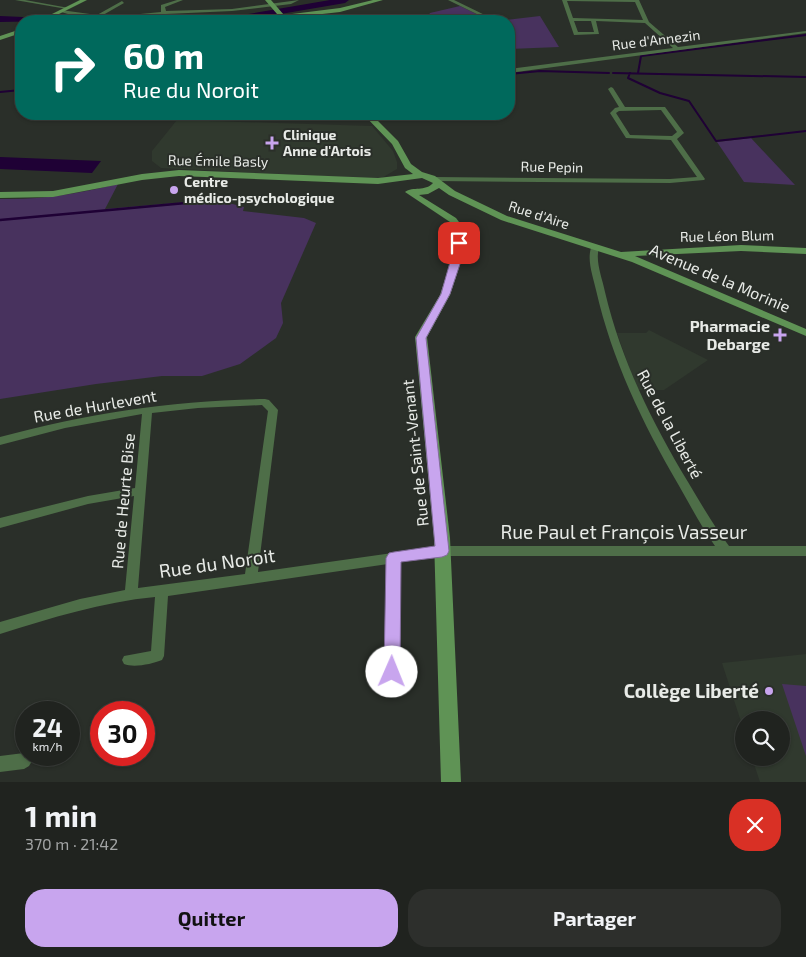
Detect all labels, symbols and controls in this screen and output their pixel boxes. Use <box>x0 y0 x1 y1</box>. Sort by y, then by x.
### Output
street label: Rue d'Annezin <box>611 26 701 53</box>
text: 60 m <box>123 34 204 76</box>
icon: right <box>40 35 105 100</box>
text: Rue du Noroit <box>123 76 259 102</box>
place label: Clinique Anne d'Artois <box>283 126 371 159</box>
marker: Clinique Anne d'Artois <box>265 136 279 150</box>
street label: Rue Émile Basly <box>168 151 269 170</box>
street label: Rue Pepin <box>521 157 584 176</box>
place label: Centre médico-psychologique <box>184 173 334 206</box>
marker: Centre médico-psychologique <box>168 184 180 196</box>
street label: Rue d'Aire <box>507 197 572 232</box>
pin <box>438 222 480 264</box>
street label: Rue Léon Blum <box>680 226 774 245</box>
icon: arrive <box>445 229 473 257</box>
street label: Avenue de la Morinie <box>647 239 793 316</box>
place label: Pharmacie Debarge <box>690 316 770 353</box>
marker: Pharmacie Debarge <box>774 329 786 341</box>
street label: Rue de la Liberté <box>634 366 707 481</box>
street label: Rue de Saint-Venant <box>397 379 432 527</box>
street label: Rue de Hurlevent <box>32 385 158 426</box>
street label: Rue de Heurte Bise <box>107 432 138 570</box>
street label: Rue Paul et François Vasseur <box>500 520 748 544</box>
street label: Rue du Noroit <box>157 543 277 582</box>
position arrow <box>365 645 417 697</box>
place label: Collège Liberté <box>624 679 759 702</box>
marker: Collège Liberté <box>763 685 775 697</box>
speed limit sign: 30 <box>90 701 155 766</box>
map controls <box>735 711 790 766</box>
button: search <box>735 711 790 766</box>
text: 24 <box>32 712 63 742</box>
text: km/h <box>33 739 62 753</box>
text: 1 min <box>25 797 97 833</box>
button: close <box>729 799 781 851</box>
text: 370 m · 21:42 <box>25 834 118 853</box>
button: Quitter <box>25 889 398 947</box>
button: Partager <box>408 889 781 947</box>

